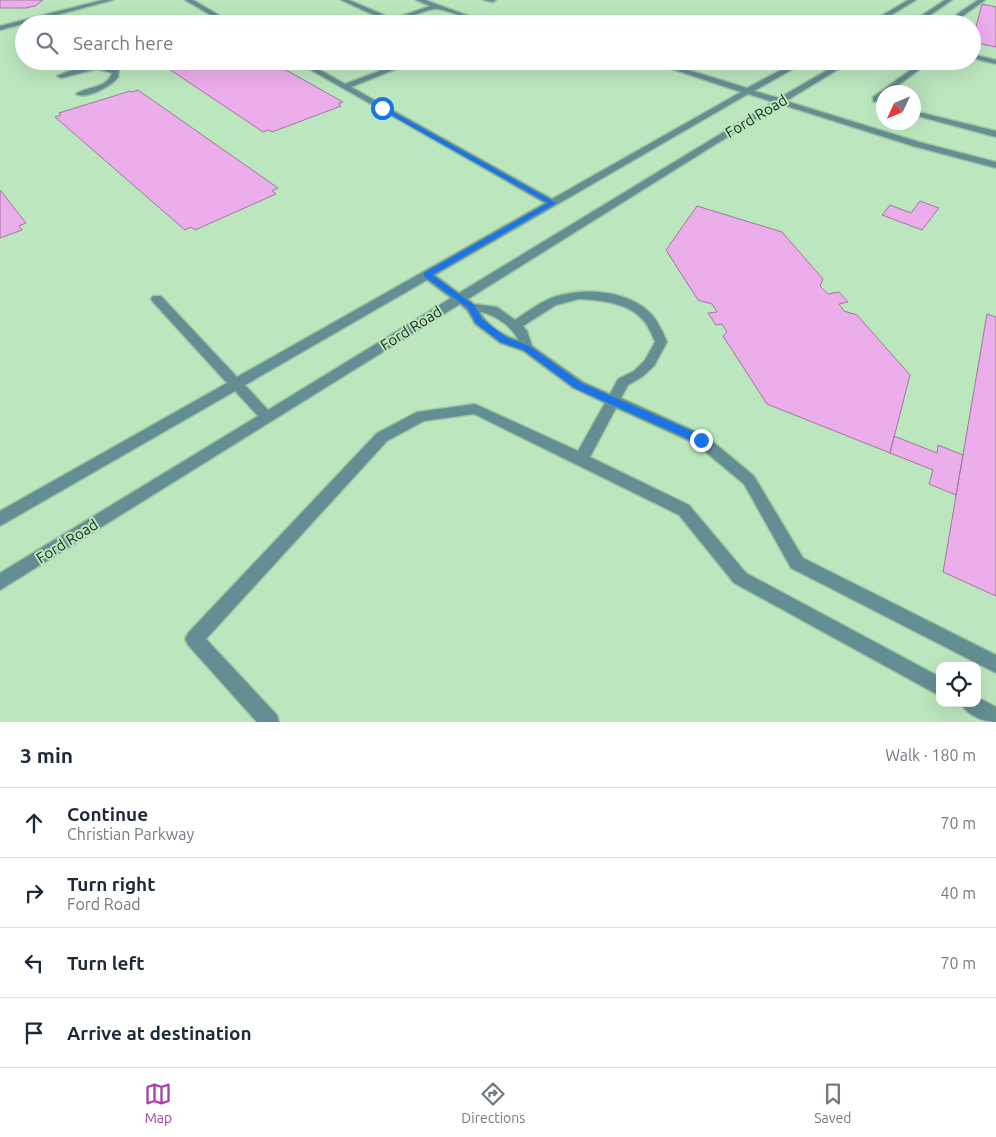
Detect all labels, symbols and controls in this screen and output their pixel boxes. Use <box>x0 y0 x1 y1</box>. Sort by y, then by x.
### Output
search box <box>15 15 981 70</box>
icon: search <box>33 29 61 57</box>
text: Search here <box>73 32 173 54</box>
north arrow <box>876 85 921 130</box>
street label: Ford Road <box>722 91 790 141</box>
route start <box>371 97 394 120</box>
street label: Ford Road <box>377 302 445 354</box>
route end <box>690 429 713 452</box>
street label: Ford Road <box>33 515 101 567</box>
map controls <box>936 662 981 707</box>
button: locate <box>936 662 981 707</box>
text: 3 min <box>20 743 73 767</box>
text: Walk · 180 m <box>885 746 976 764</box>
text: Continue <box>67 803 148 825</box>
icon: ahead <box>20 809 48 837</box>
text: 70 m <box>940 814 976 832</box>
text: Christian Parkway <box>67 825 194 843</box>
text: Turn right <box>67 873 155 895</box>
icon: right <box>20 879 48 907</box>
text: 40 m <box>940 884 976 902</box>
text: Ford Road <box>67 895 141 913</box>
icon: left <box>20 949 48 977</box>
text: Turn left <box>67 952 145 974</box>
text: 70 m <box>940 954 976 972</box>
icon: arrive <box>20 1019 48 1047</box>
text: Arrive at destination <box>67 1022 252 1044</box>
tab: Map <box>144 1080 172 1126</box>
tab: Directions <box>461 1080 525 1126</box>
tab: Saved <box>814 1080 852 1126</box>

